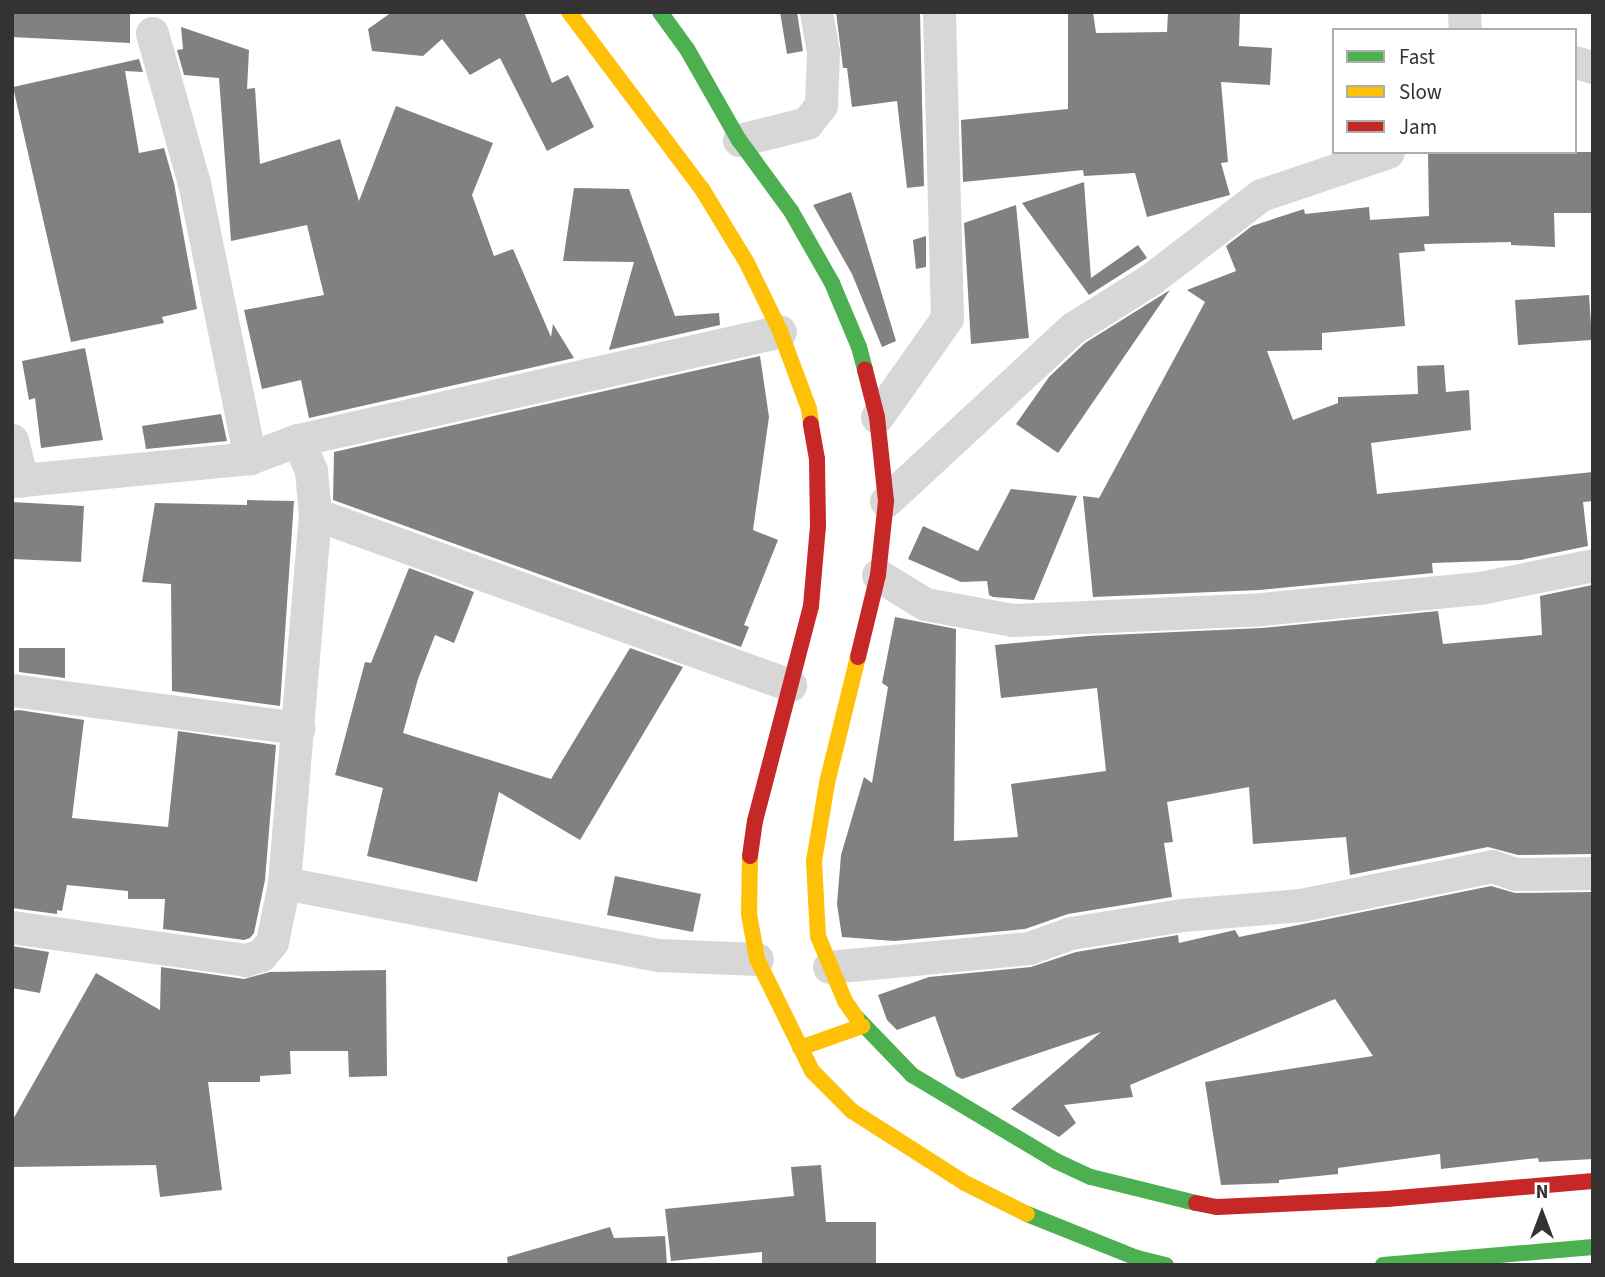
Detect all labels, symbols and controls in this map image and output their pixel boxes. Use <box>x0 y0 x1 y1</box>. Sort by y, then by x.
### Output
legend <box>1332 28 1577 154</box>
text: Fast <box>1399 42 1435 72</box>
text: Slow <box>1399 77 1442 107</box>
text: Jam <box>1399 112 1437 142</box>
north arrow <box>1507 1179 1577 1249</box>
text: N <box>1536 1179 1548 1206</box>

